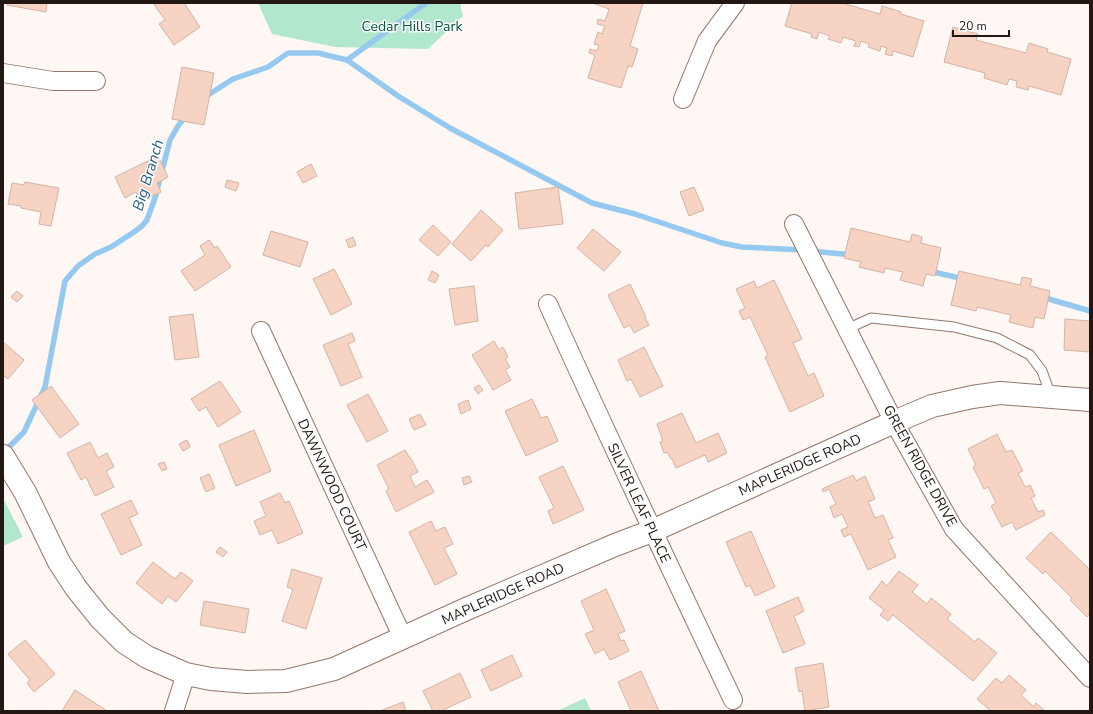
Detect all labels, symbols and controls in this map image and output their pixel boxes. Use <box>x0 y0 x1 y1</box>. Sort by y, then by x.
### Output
scale bar <box>953 12 1009 38</box>
park label: Cedar Hills Park <box>362 17 463 36</box>
text: 20 m <box>959 18 987 34</box>
water label: Big Branch <box>128 137 168 213</box>
street label: GREEN RIDGE DRIVE <box>879 402 961 530</box>
street label: DAWNWOOD COURT <box>293 416 371 555</box>
street label: MAPLERIDGE ROAD <box>736 429 864 501</box>
street label: SILVER LEAF PLACE <box>603 440 675 566</box>
street label: MAPLERIDGE ROAD <box>439 558 567 630</box>

